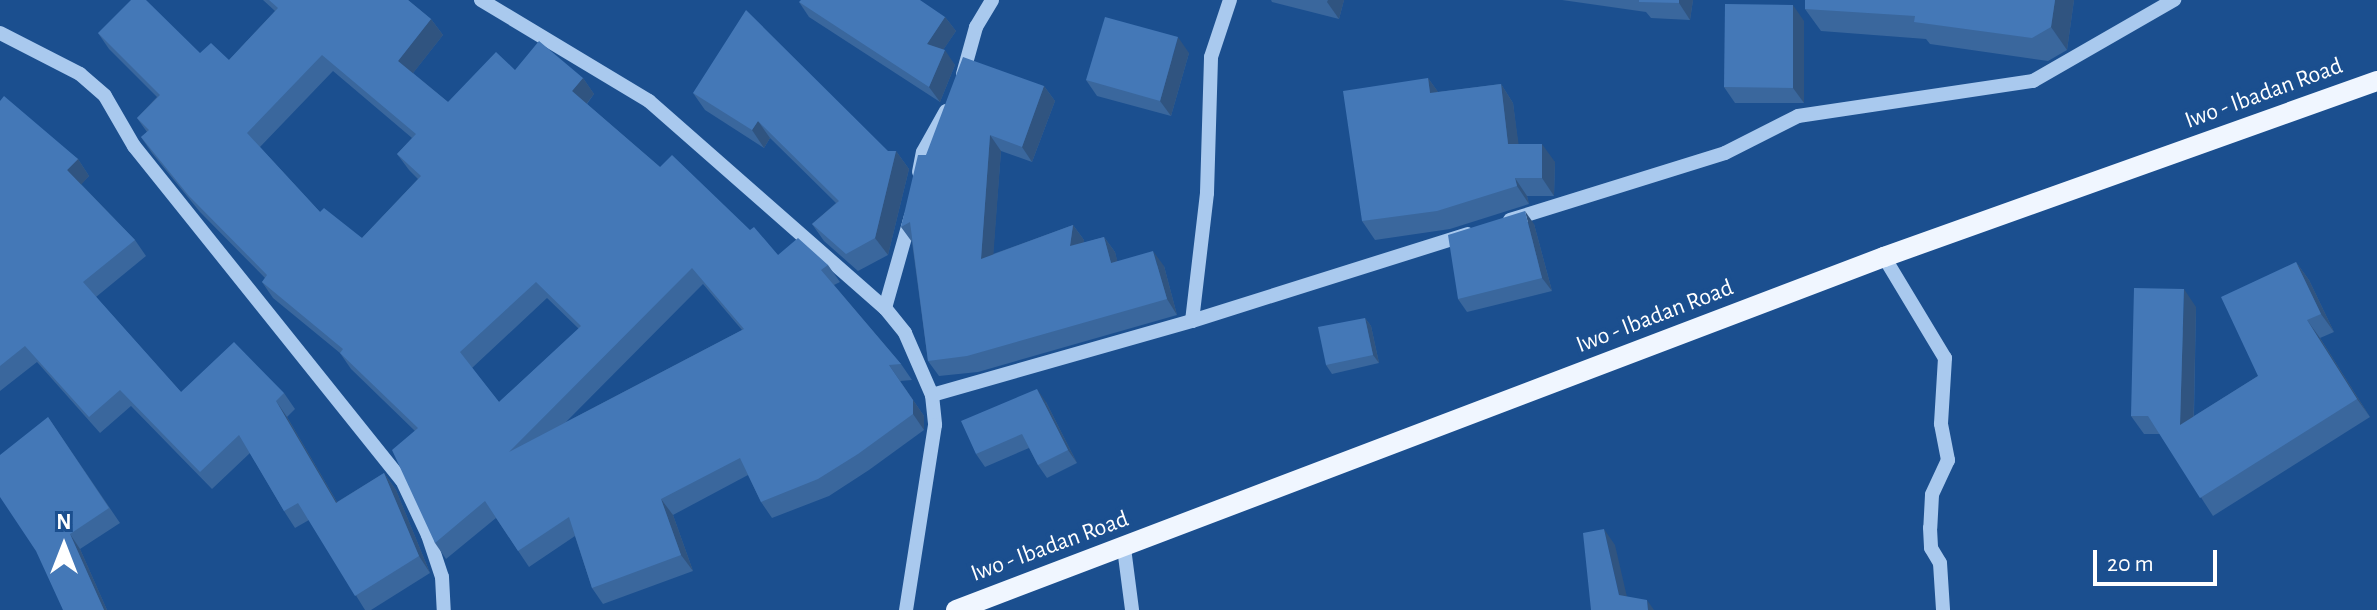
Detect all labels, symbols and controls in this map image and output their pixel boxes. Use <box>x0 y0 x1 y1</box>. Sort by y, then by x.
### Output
street label: Iwo - Ibadan Road <box>2181 52 2347 136</box>
street label: Iwo - Ibadan Road <box>1572 274 1738 360</box>
street label: Iwo - Ibadan Road <box>967 505 1133 589</box>
north arrow <box>24 506 104 586</box>
text: N <box>56 511 72 533</box>
scale bar <box>2097 534 2221 584</box>
text: 20 m <box>2107 552 2154 576</box>

